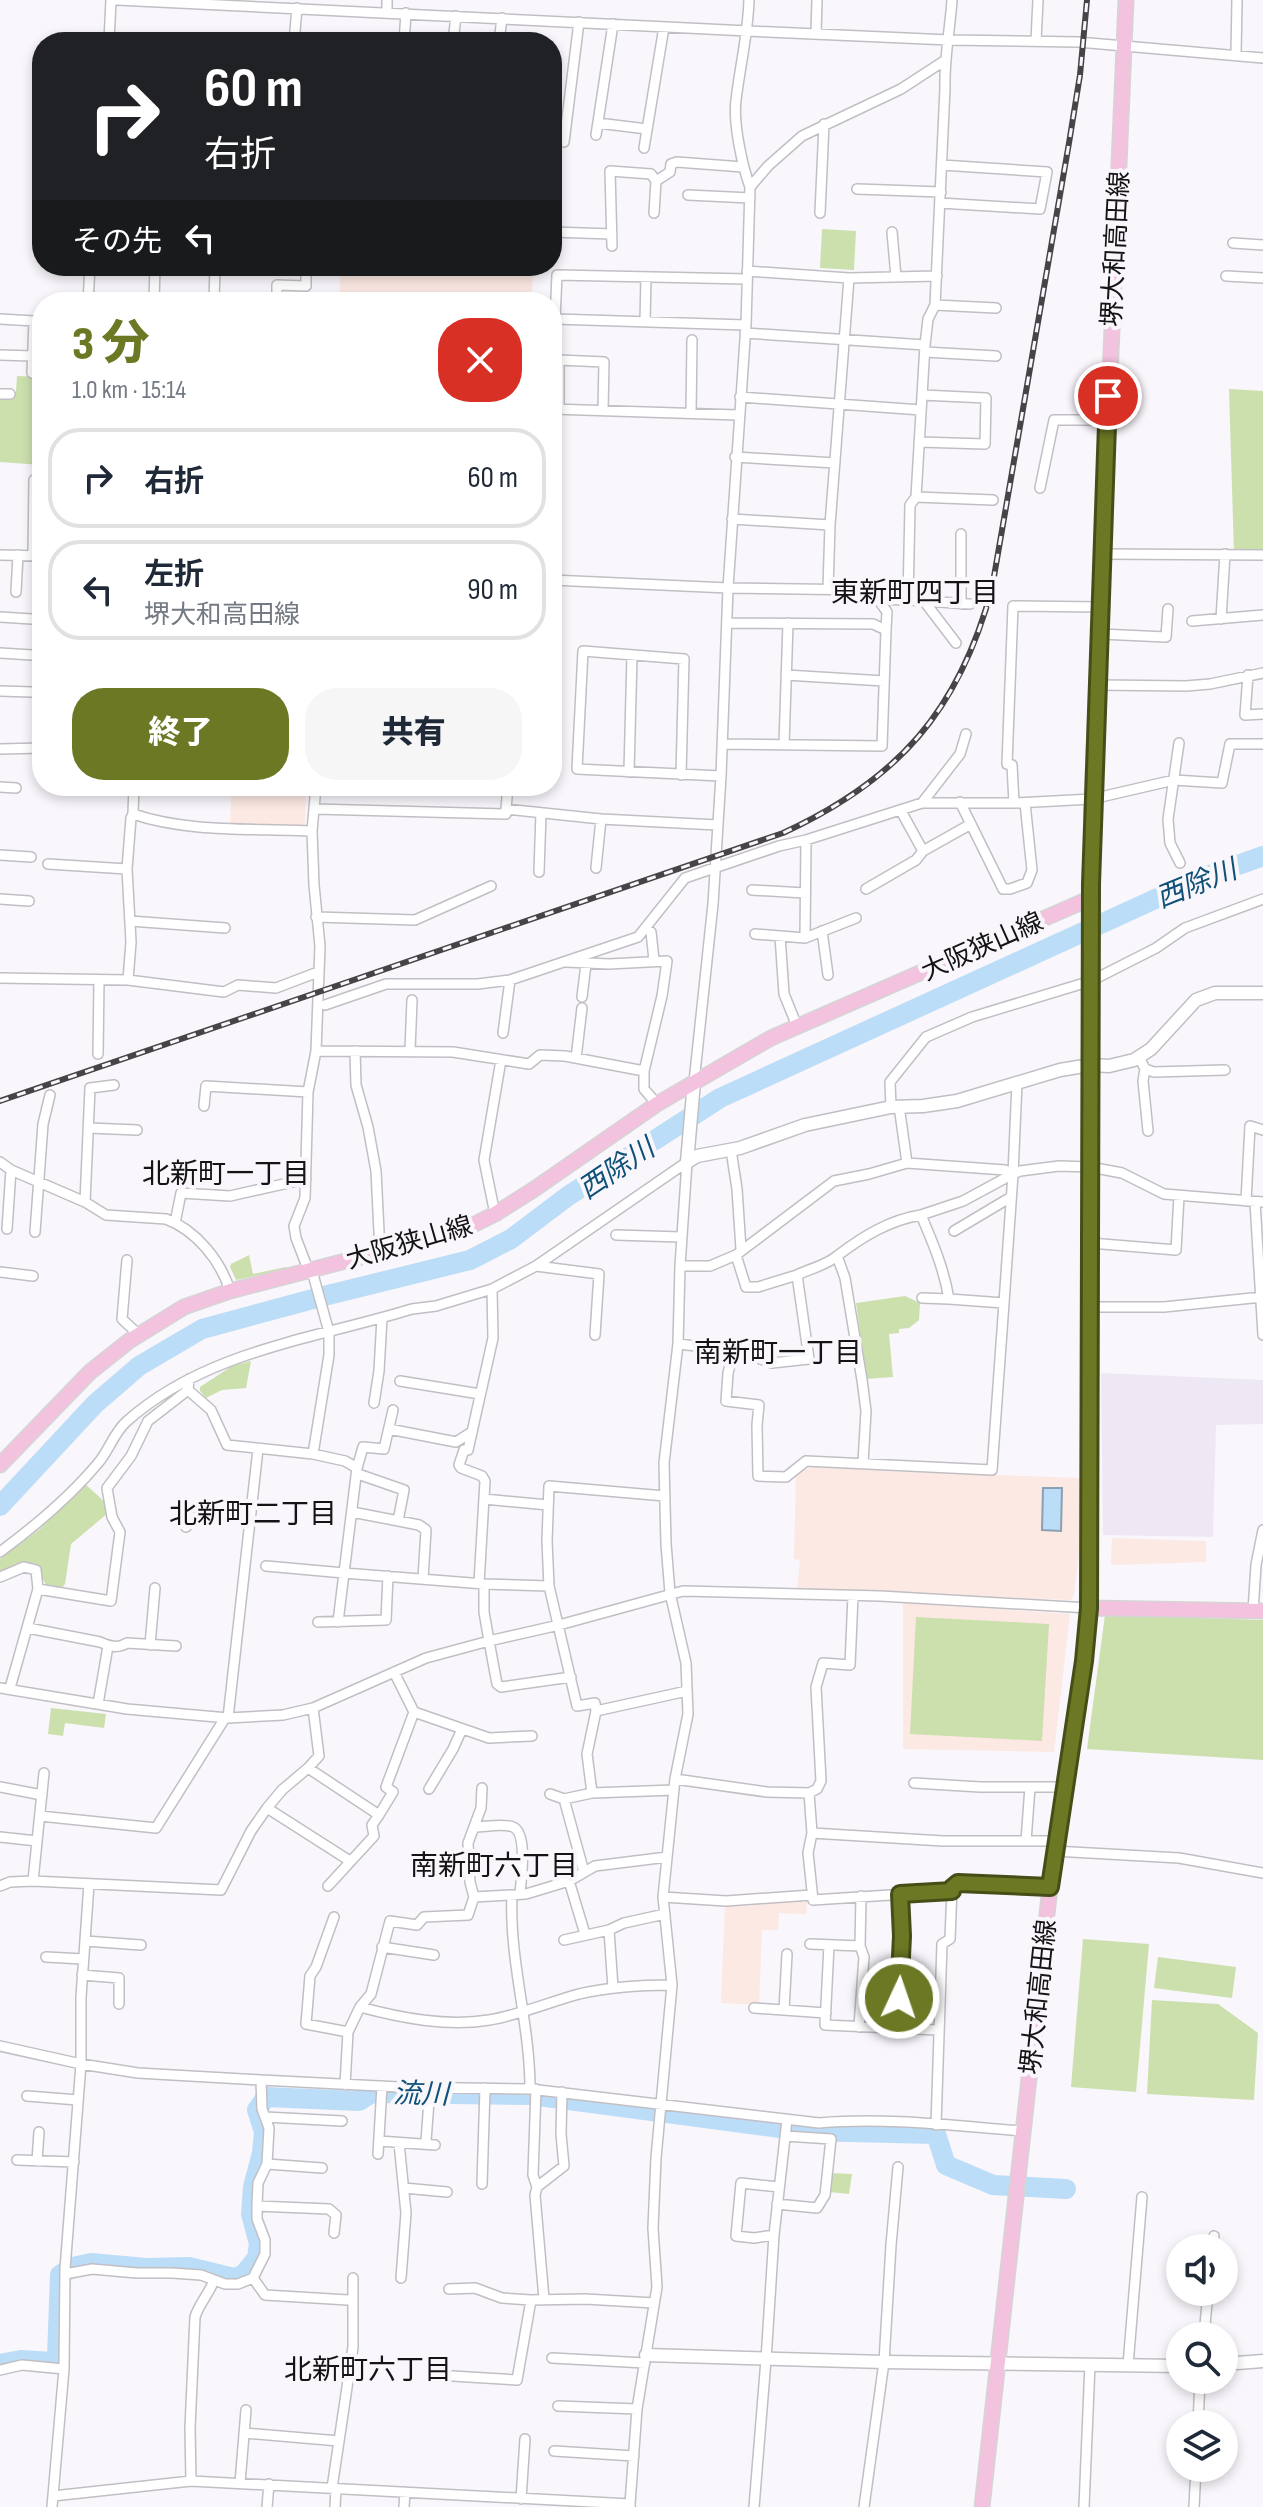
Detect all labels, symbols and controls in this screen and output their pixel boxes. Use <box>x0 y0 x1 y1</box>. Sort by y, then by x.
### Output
text: 60 m <box>204 56 303 123</box>
icon: right <box>72 64 176 168</box>
text: 右折 <box>204 134 276 177</box>
street label: 堺大和高田線 <box>1097 170 1136 328</box>
icon: left <box>178 216 222 260</box>
text: その先 <box>72 224 162 260</box>
text: 3 分 <box>72 316 150 373</box>
button: close <box>438 318 522 402</box>
pin <box>1074 362 1142 430</box>
icon: arrive <box>1086 374 1130 418</box>
text: 1.0 km · 15:14 <box>72 375 186 406</box>
icon: right <box>76 456 120 500</box>
text: 60 m <box>467 460 518 496</box>
text: 右折 <box>144 464 204 500</box>
text: 左折 <box>144 557 204 593</box>
icon: left <box>76 568 120 612</box>
text: 90 m <box>467 572 518 608</box>
district label: 東新町四丁目 <box>831 577 999 610</box>
text: 堺大和高田線 <box>144 600 300 631</box>
button: 終了 <box>72 688 289 780</box>
button: 共有 <box>305 688 522 780</box>
water label: 西除川 <box>1151 852 1244 915</box>
street label: 大阪狭山線 <box>917 907 1048 988</box>
water label: 西除川 <box>573 1130 663 1206</box>
district label: 北新町一丁目 <box>142 1158 310 1191</box>
street label: 大阪狭山線 <box>343 1211 476 1276</box>
district label: 南新町一丁目 <box>694 1337 862 1370</box>
district label: 北新町二丁目 <box>169 1498 337 1531</box>
district label: 南新町六丁目 <box>410 1850 578 1883</box>
street label: 堺大和高田線 <box>1016 1918 1063 2076</box>
position arrow <box>857 1956 941 2040</box>
water label: 流川 <box>393 2078 452 2112</box>
map controls <box>1166 2234 1238 2482</box>
button: sound <box>1166 2234 1238 2306</box>
button: search <box>1166 2322 1238 2394</box>
district label: 北新町六丁目 <box>284 2354 452 2387</box>
button: layers <box>1166 2410 1238 2482</box>

